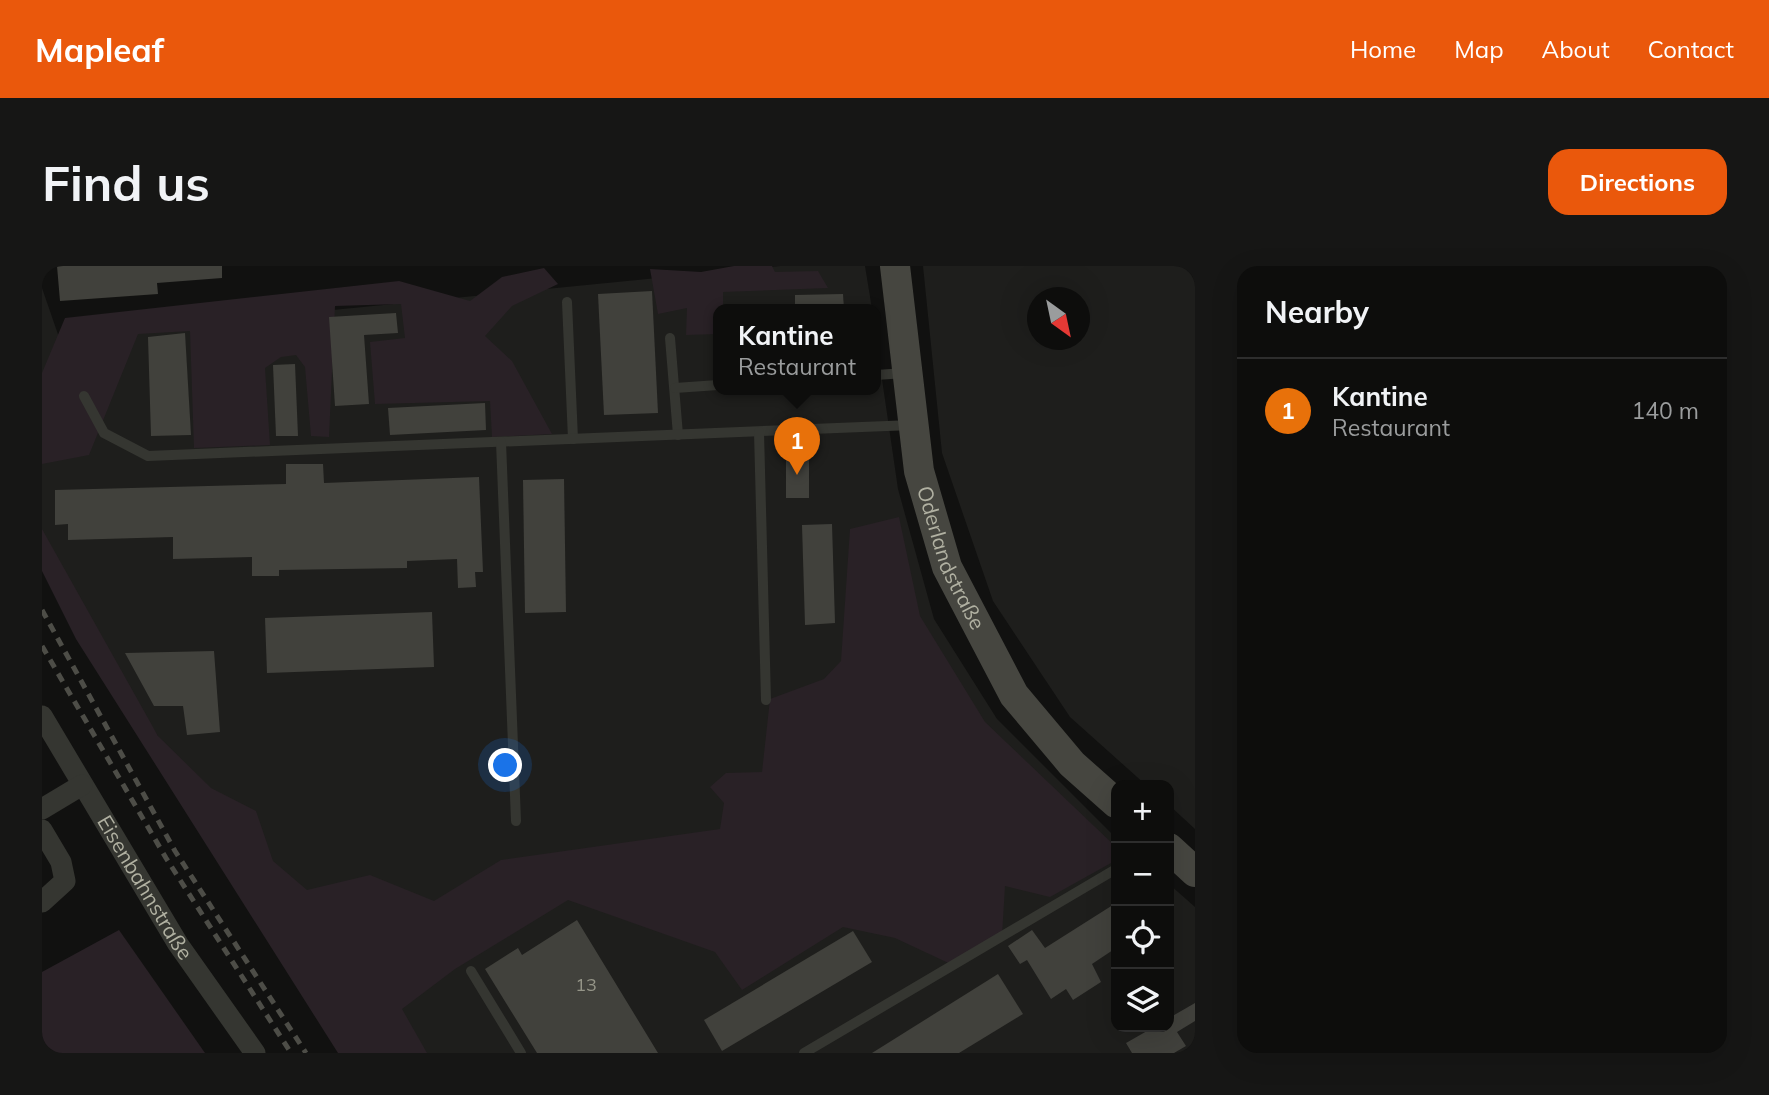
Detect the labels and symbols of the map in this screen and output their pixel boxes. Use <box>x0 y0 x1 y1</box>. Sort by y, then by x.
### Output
north arrow <box>1027 287 1090 350</box>
pin: 1 <box>774 417 820 475</box>
street label: Oderlandstraße <box>912 483 991 634</box>
your location <box>488 748 522 782</box>
street label: Eisenbahnstraße <box>92 810 199 964</box>
house number: 13 <box>575 973 597 996</box>

